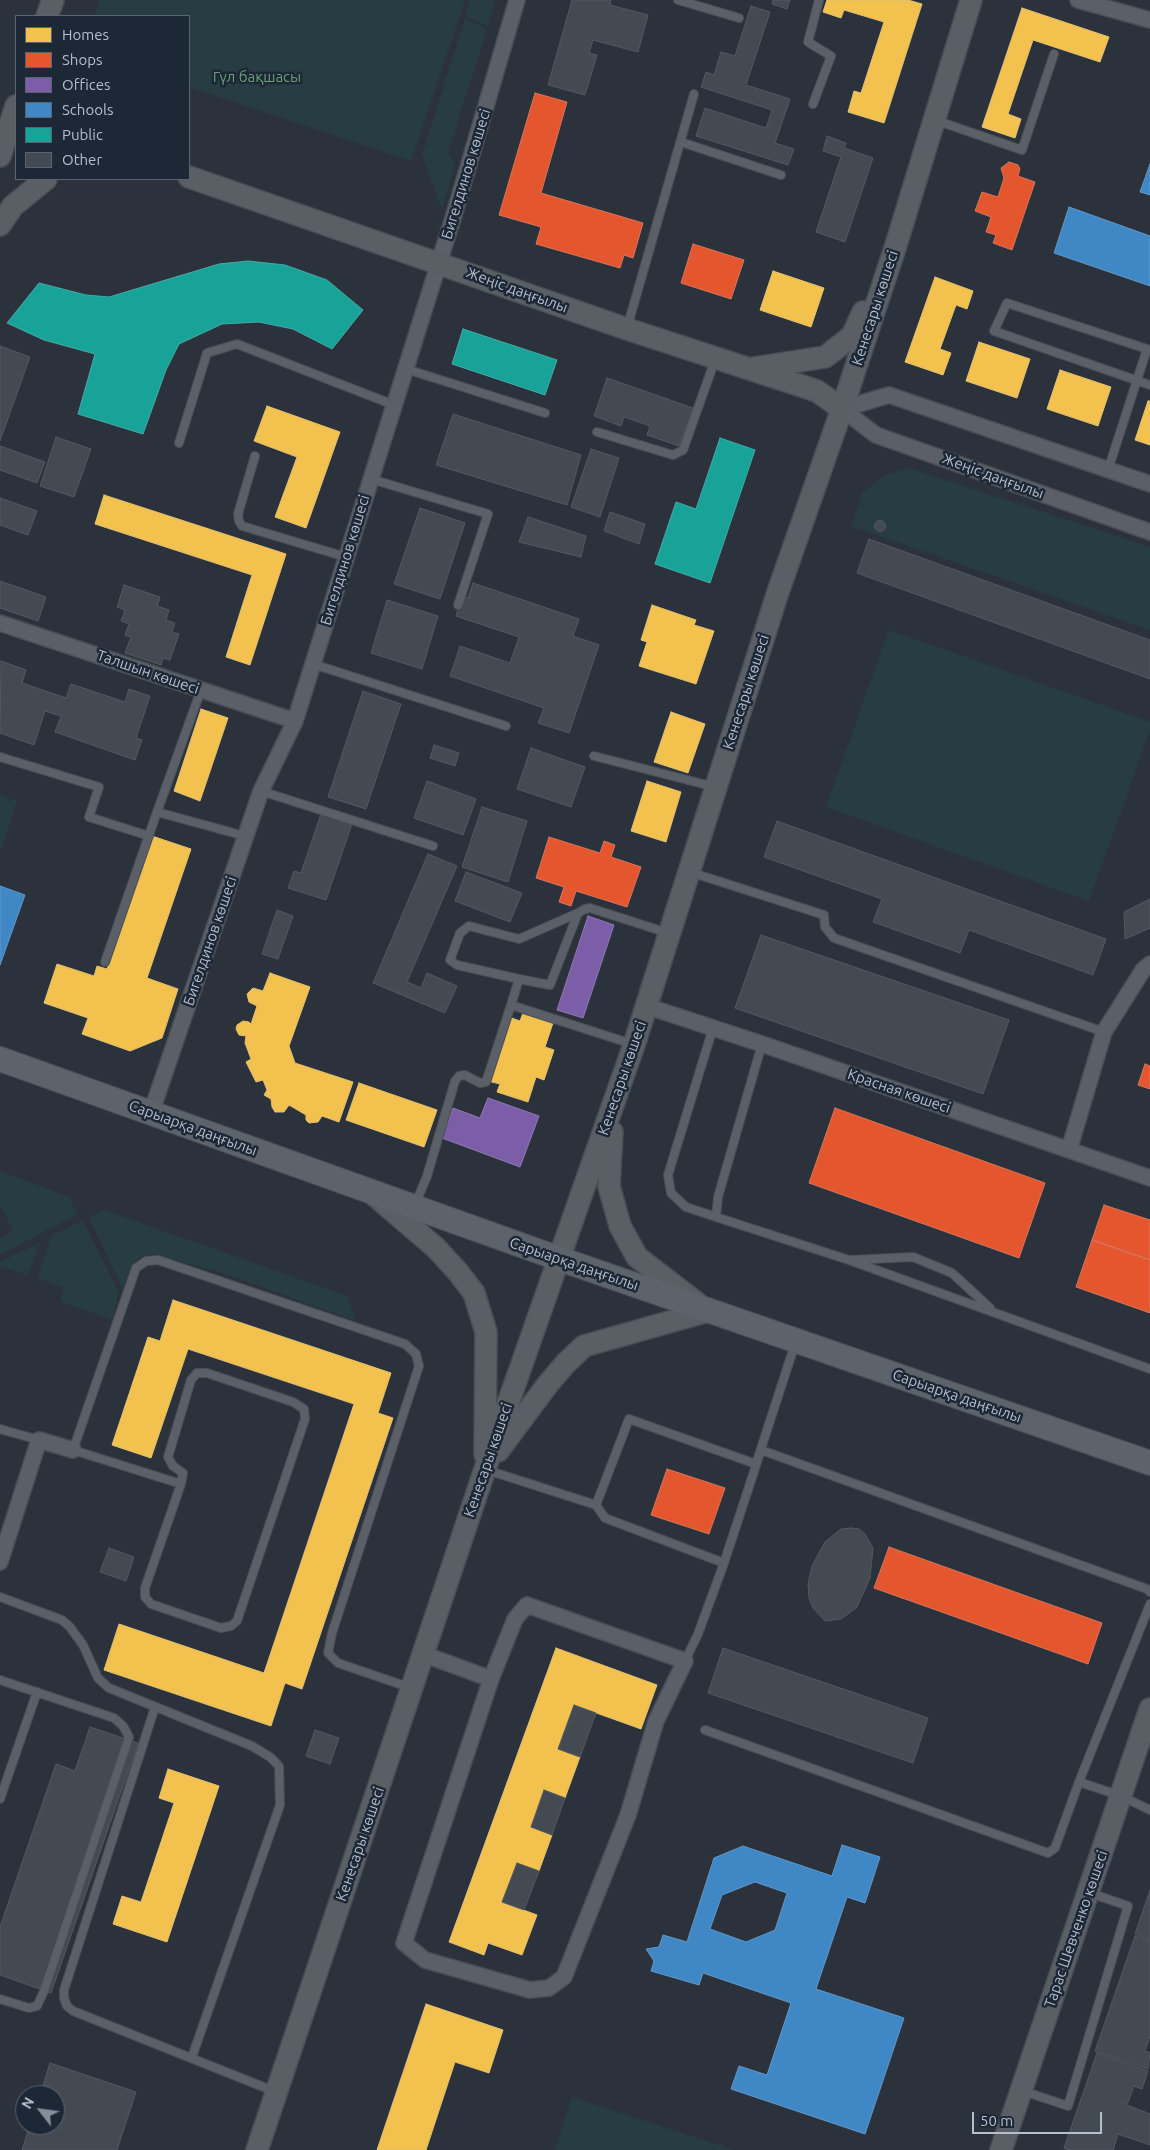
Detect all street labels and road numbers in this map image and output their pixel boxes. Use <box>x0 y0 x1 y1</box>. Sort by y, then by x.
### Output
street label: Бигелдинов көшесі <box>438 107 494 241</box>
street label: Кенесары көшесі <box>848 248 902 368</box>
street label: Жеңіс даңғылы <box>464 263 570 317</box>
street label: Жеңіс даңғылы <box>940 449 1046 503</box>
street label: Бигелдинов көшесі <box>317 493 373 627</box>
street label: Кенесары көшесі <box>719 632 773 752</box>
street label: Талшын көшесі <box>94 646 202 698</box>
street label: Бигелдинов көшесі <box>179 874 241 1008</box>
street label: Кенесары көшесі <box>594 1019 650 1137</box>
street label: Красная көшесі <box>845 1065 953 1117</box>
street label: Сарыарқа даңғылы <box>126 1096 260 1160</box>
street label: Сарыарқа даңғылы <box>507 1233 641 1295</box>
street label: Сарыарқа даңғылы <box>890 1365 1024 1427</box>
street label: Кенесары көшесі <box>460 1401 516 1519</box>
street label: Кенесары көшесі <box>332 1785 388 1903</box>
street label: Тарас Шевченко көшесі <box>1041 1848 1111 2010</box>

